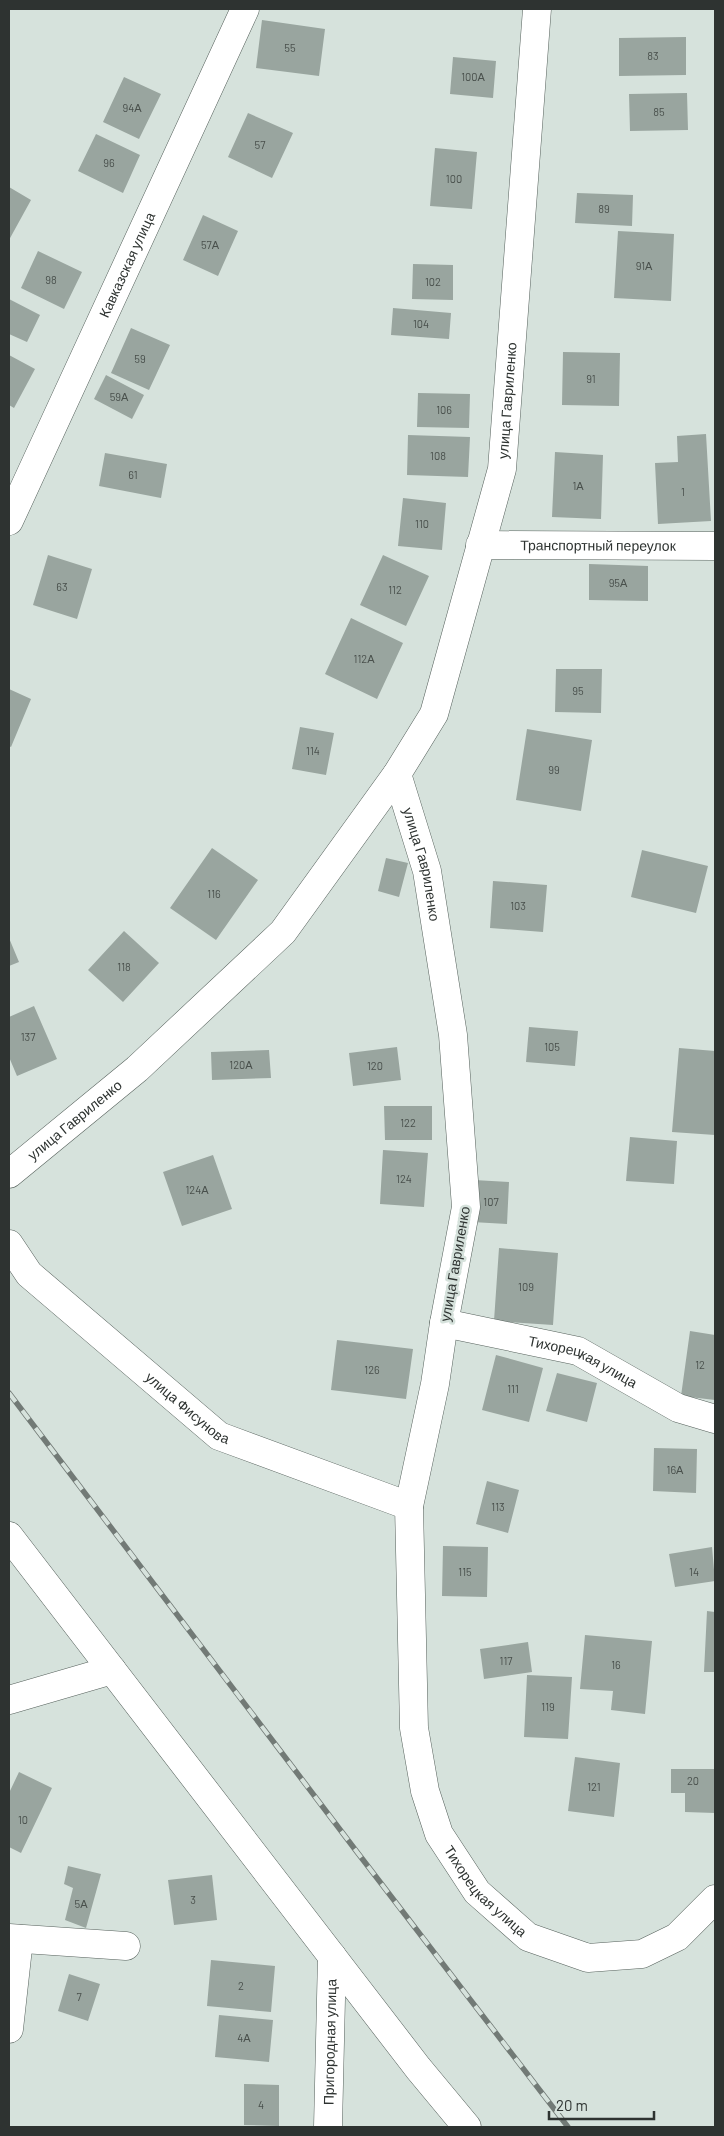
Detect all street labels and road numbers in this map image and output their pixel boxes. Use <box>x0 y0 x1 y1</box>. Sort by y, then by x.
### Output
street label: Кавказская улица <box>95 209 158 320</box>
street label: улица Гавриленко <box>494 341 520 459</box>
street label: Транспортный переулок <box>520 536 677 554</box>
street label: улица Гавриленко <box>400 805 444 923</box>
street label: улица Гавриленко <box>24 1076 125 1163</box>
street label: улица Гавриленко <box>436 1205 473 1323</box>
street label: Тихорецкая улица <box>527 1332 641 1391</box>
street label: улица Фисунова <box>142 1368 232 1447</box>
street label: Тихорецкая улица <box>441 1842 531 1940</box>
street label: Пригородная улица <box>320 1979 339 2105</box>

